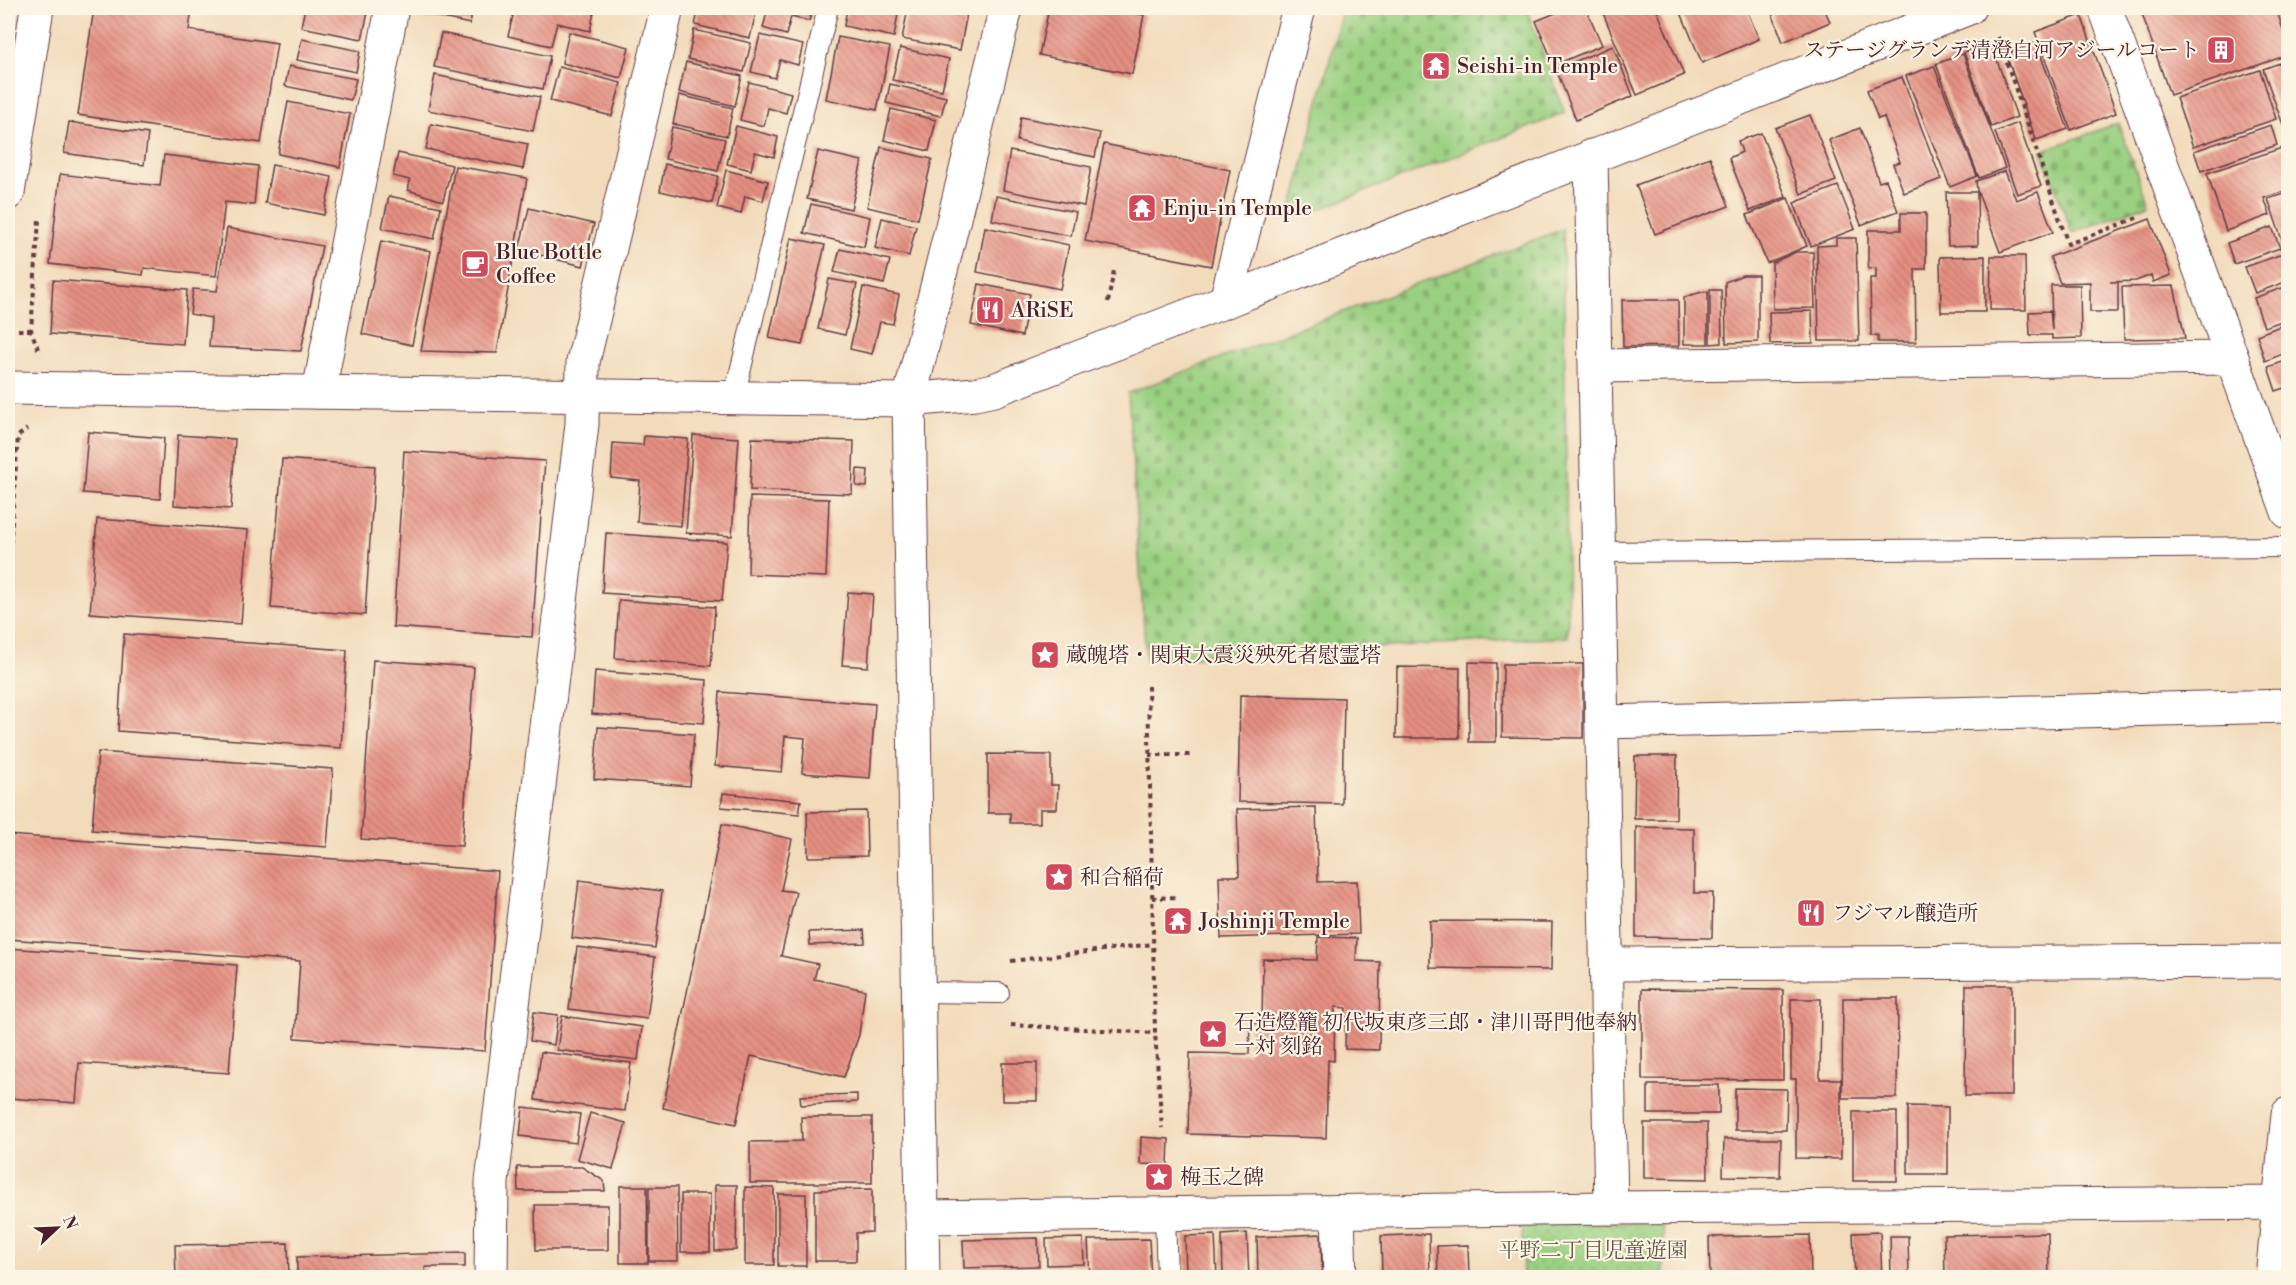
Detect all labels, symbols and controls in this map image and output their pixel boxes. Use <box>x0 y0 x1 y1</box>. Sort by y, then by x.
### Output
building icon: ステージグランデ清澄白河アジールコート <box>2205 34 2237 66</box>
place label: ステージグランデ清澄白河アジールコート <box>1804 38 2200 64</box>
temple icon: Seishi-in Temple <box>1420 50 1452 82</box>
place label: Seishi-in Temple <box>1457 54 1618 80</box>
temple icon: Enju-in Temple <box>1126 192 1158 224</box>
place label: Enju-in Temple <box>1163 196 1312 222</box>
place label: Blue Bottle Coffee <box>495 240 602 290</box>
cafe icon: Blue Bottle Coffee <box>459 248 491 280</box>
restaurant icon: ARiSE <box>974 294 1006 326</box>
place label: ARiSE <box>1010 298 1073 324</box>
place icon: 蔵魄塔・関東大震災殃死者慰霊塔 <box>1029 639 1061 671</box>
place label: 蔵魄塔・関東大震災殃死者慰霊塔 <box>1066 643 1381 669</box>
place icon: 和合稲荷 <box>1043 861 1075 893</box>
place label: 和合稲荷 <box>1080 865 1164 891</box>
restaurant icon: フジマル醸造所 <box>1795 897 1827 929</box>
place label: フジマル醸造所 <box>1832 901 1978 927</box>
temple icon: Joshinji Temple <box>1162 905 1194 937</box>
place label: Joshinji Temple <box>1198 909 1350 935</box>
place label: 石造燈籠 初代坂東彦三郎・津川哥門他奉納 一対 刻銘 <box>1234 1010 1637 1060</box>
place icon: 石造燈籠 初代坂東彦三郎・津川哥門他奉納 一対 刻銘 <box>1197 1018 1229 1050</box>
place icon: 梅玉之碑 <box>1143 1161 1175 1193</box>
place label: 梅玉之碑 <box>1180 1165 1264 1191</box>
north arrow <box>27 1198 87 1258</box>
text: N <box>58 1213 82 1233</box>
park label: 平野二丁目児童遊園 <box>1499 1238 1688 1264</box>

